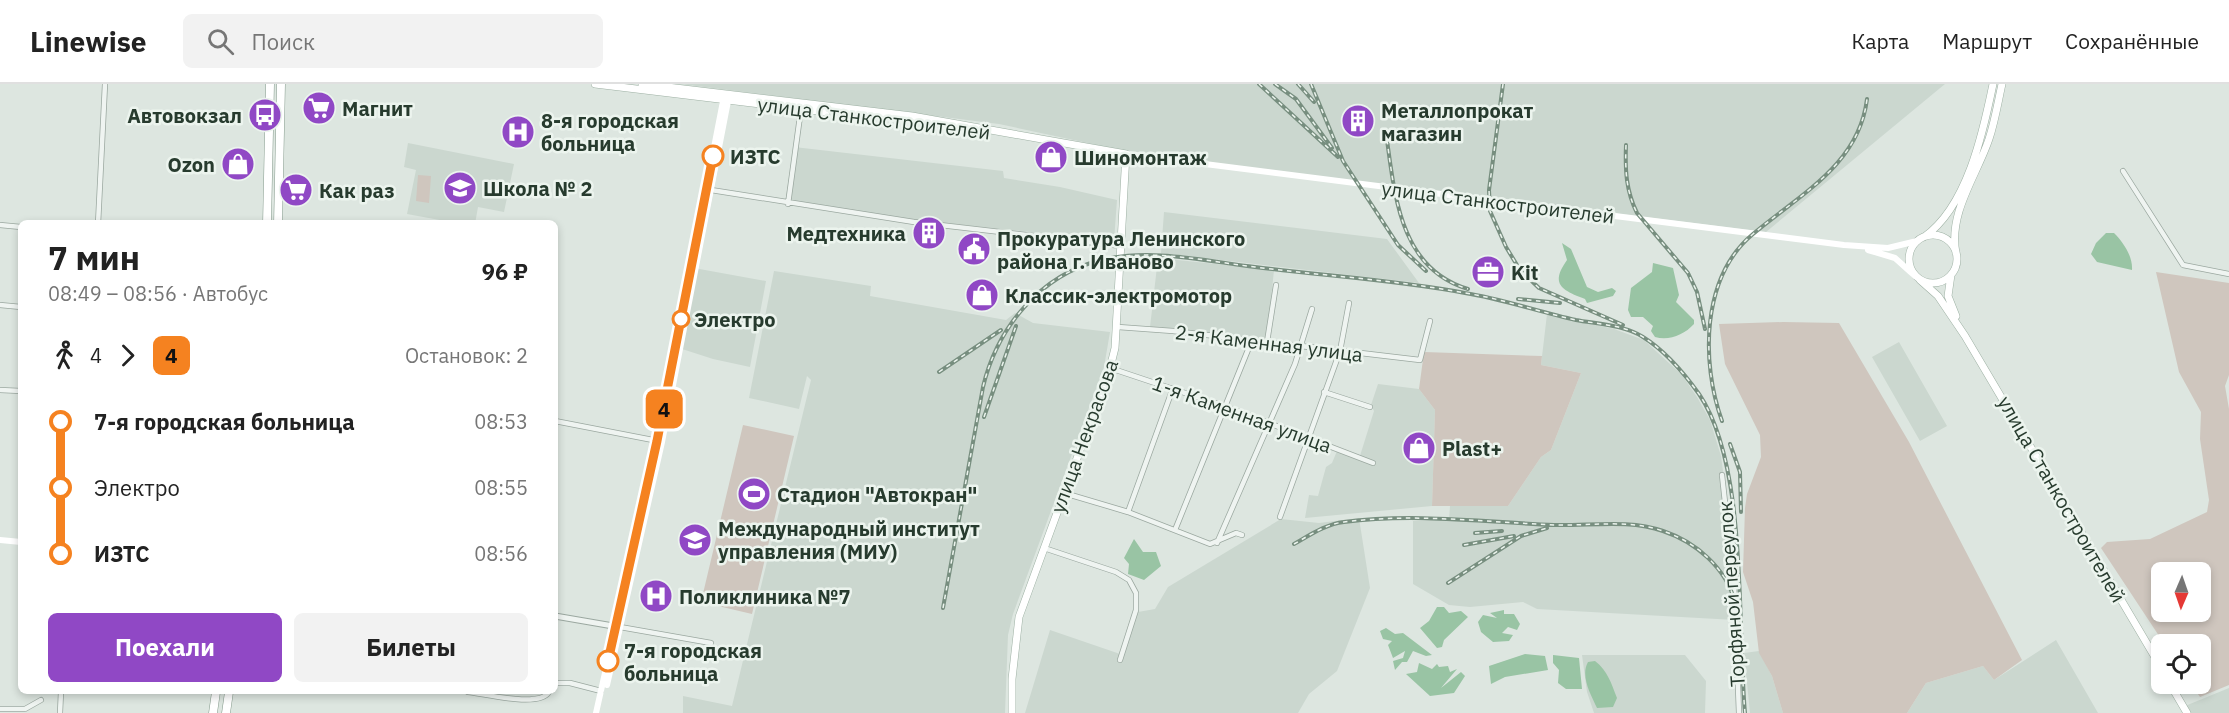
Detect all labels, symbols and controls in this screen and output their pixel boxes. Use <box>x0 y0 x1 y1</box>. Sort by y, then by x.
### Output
search box <box>183 14 603 68</box>
text: Linewise <box>30 23 147 60</box>
icon: search <box>204 25 237 58</box>
text: Поиск <box>252 27 315 56</box>
text: Карта <box>1851 27 1909 55</box>
text: Маршрут <box>1942 27 2032 55</box>
text: Сохранённые <box>2065 27 2199 55</box>
supermarket icon: Магнит <box>301 90 337 126</box>
street label: улица Станкостроителей <box>756 90 992 146</box>
place label: Магнит <box>342 95 413 122</box>
bus stop icon: Автовокзал <box>247 97 283 133</box>
place label: Металлопрокат магазин <box>1381 97 1533 147</box>
place label: Автовокзал <box>127 102 242 129</box>
building icon: Металлопрокат магазин <box>1340 103 1376 139</box>
place label: 8-я городская больница <box>541 107 679 157</box>
hospital icon: 8-я городская больница <box>500 114 536 150</box>
shop icon: Шиномонтаж <box>1033 139 1069 175</box>
place label: ИЗТС <box>730 143 780 170</box>
place label: Шиномонтаж <box>1074 144 1207 171</box>
marker: ИЗТС <box>702 145 724 167</box>
shop icon: Ozon <box>220 146 256 182</box>
place label: Ozon <box>167 151 215 178</box>
school or university icon: Школа № 2 <box>442 170 478 206</box>
supermarket icon: Как раз <box>278 172 314 208</box>
street label: улица Станкостроителей <box>1380 174 1616 230</box>
place label: Школа № 2 <box>483 175 593 202</box>
place label: Как раз <box>319 177 395 204</box>
building icon: Медтехника <box>911 215 947 251</box>
place label: Медтехника <box>786 220 906 247</box>
place label: Прокуратура Ленинского района г. Иваново <box>997 225 1245 275</box>
public building icon: Прокуратура Ленинского района г. Иваново <box>956 231 992 267</box>
text: 7 мин <box>48 236 140 279</box>
office icon: Kit <box>1470 254 1506 290</box>
text: 96 ₽ <box>482 257 528 286</box>
place label: Kit <box>1511 259 1538 286</box>
shop icon: Классик-электромотор <box>964 277 1000 313</box>
text: 08:49 – 08:56 · Автобус <box>48 280 268 307</box>
place label: Классик-электромотор <box>1005 282 1232 309</box>
place label: Электро <box>694 306 776 333</box>
marker: Электро <box>672 310 690 328</box>
street label: 2-я Каменная улица <box>1173 318 1365 368</box>
icon: walk <box>48 339 81 372</box>
icon: forward <box>111 339 144 372</box>
text: 4 <box>165 341 178 369</box>
text: 4 <box>90 342 102 369</box>
text: Остановок: 2 <box>405 342 528 369</box>
street label: улица Некрасова <box>1044 355 1124 516</box>
street label: 1-я Каменная улица <box>1149 369 1336 459</box>
line badge: 4 <box>644 390 684 428</box>
street label: улица Станкостроителей <box>1992 391 2132 607</box>
text: 4 <box>658 395 670 423</box>
text: 7-я городская больница <box>94 407 355 436</box>
text: 08:53 <box>474 408 528 435</box>
shop icon: Plast+ <box>1401 430 1437 466</box>
place label: Plast+ <box>1442 435 1502 462</box>
text: Электро <box>94 473 180 502</box>
text: 08:55 <box>474 474 528 501</box>
sports icon: Стадион "Автокран" <box>736 476 772 512</box>
place label: Стадион "Автокран" <box>777 481 977 508</box>
street label: Торфяной переулок <box>1711 500 1751 688</box>
place label: Международный институт управления (МИУ) <box>718 515 980 565</box>
school or university icon: Международный институт управления (МИУ) <box>677 522 713 558</box>
text: ИЗТС <box>94 539 149 568</box>
text: 08:56 <box>474 540 528 567</box>
north arrow <box>2151 562 2211 622</box>
map controls <box>2151 562 2211 694</box>
hospital icon: Поликлиника №7 <box>638 578 674 614</box>
place label: Поликлиника №7 <box>679 583 850 610</box>
button: Поехали <box>48 613 282 682</box>
button: Билеты <box>294 613 528 682</box>
button: locate <box>2151 634 2211 694</box>
place label: 7-я городская больница <box>624 637 762 687</box>
marker: 7-я городская больница <box>597 650 619 672</box>

